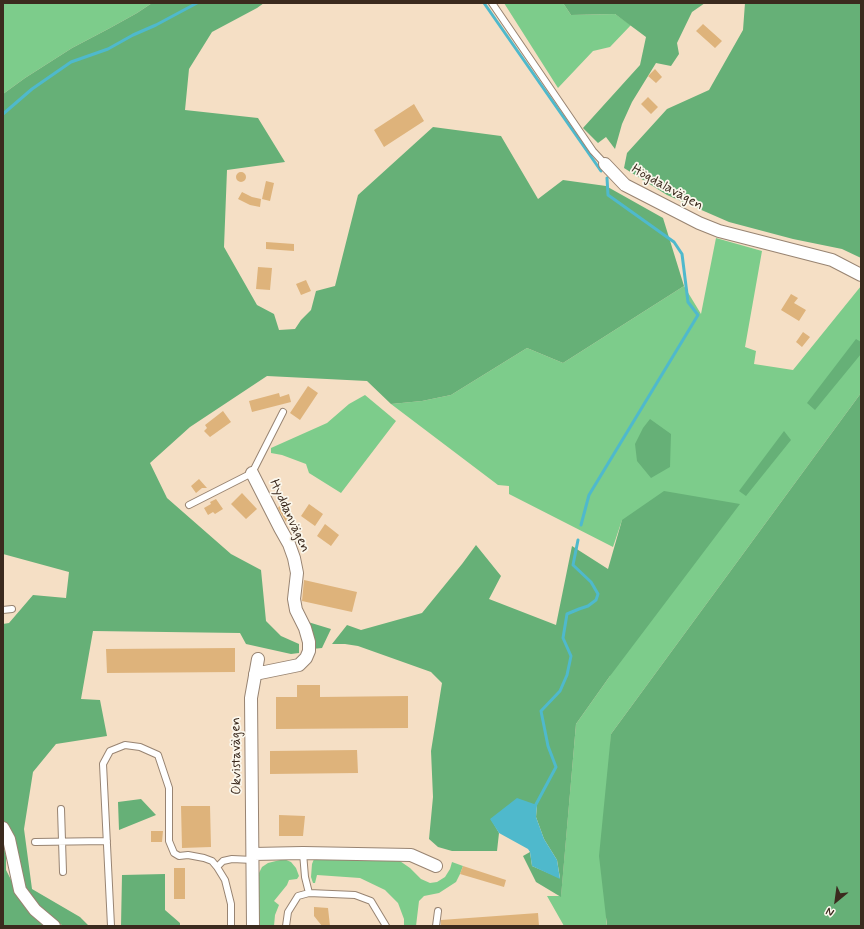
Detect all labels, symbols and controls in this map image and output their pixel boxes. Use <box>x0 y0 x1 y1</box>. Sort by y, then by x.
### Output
street label: Högdalavägen <box>628 161 706 215</box>
street label: Hyddanvägen <box>265 477 313 555</box>
street label: Okvistavägen <box>228 717 246 795</box>
north arrow <box>816 881 856 921</box>
text: N <box>824 904 837 919</box>

